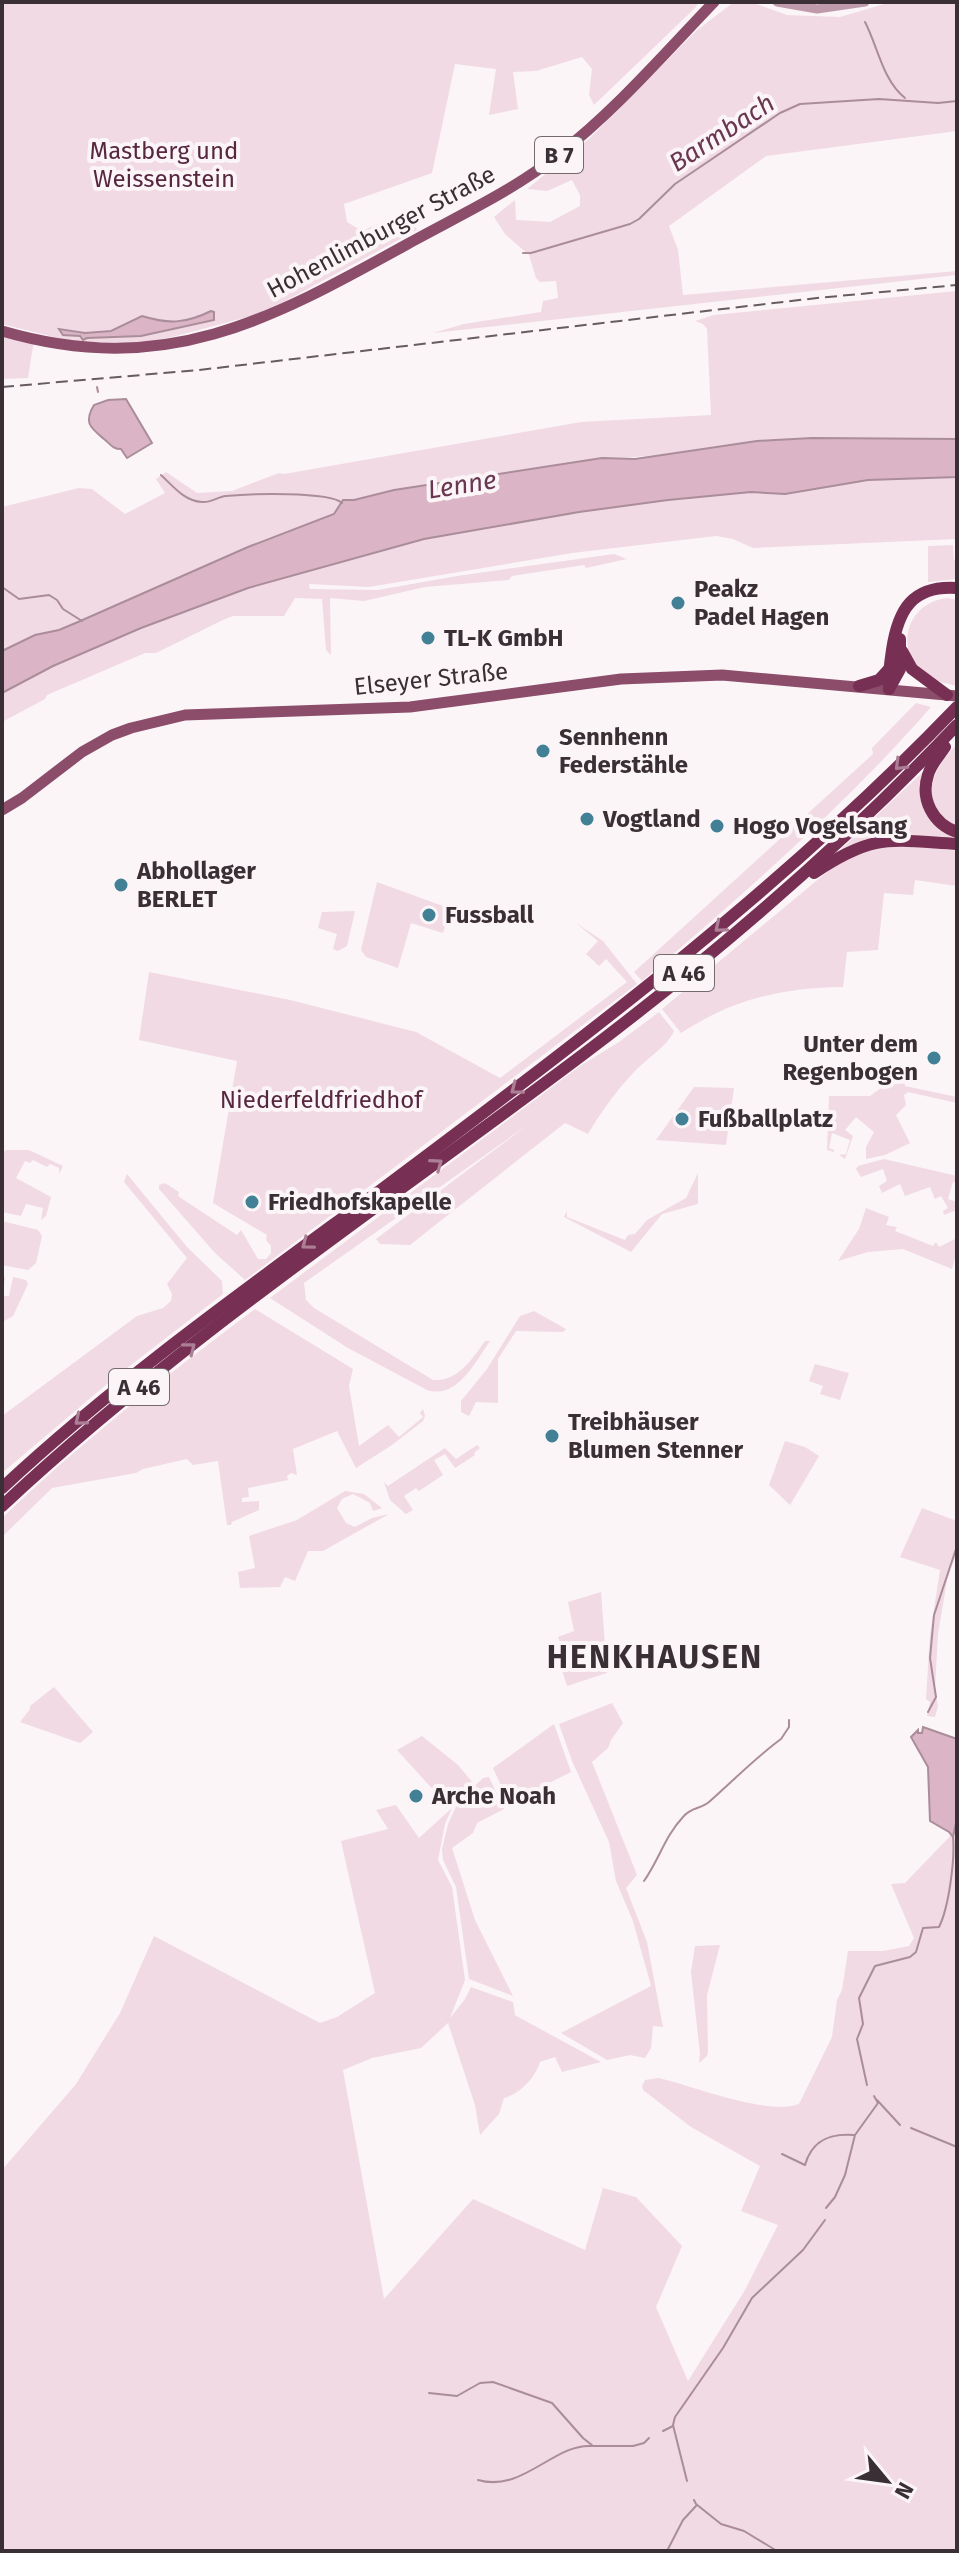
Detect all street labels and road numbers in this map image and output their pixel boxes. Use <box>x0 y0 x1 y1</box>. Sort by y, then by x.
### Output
road number: B 7 <box>535 137 583 173</box>
street label: Hohenlimburger Straße <box>262 160 500 304</box>
street label: Elseyer Straße <box>353 657 509 701</box>
road number: A 46 <box>654 955 714 991</box>
road number: A 46 <box>109 1369 169 1405</box>

